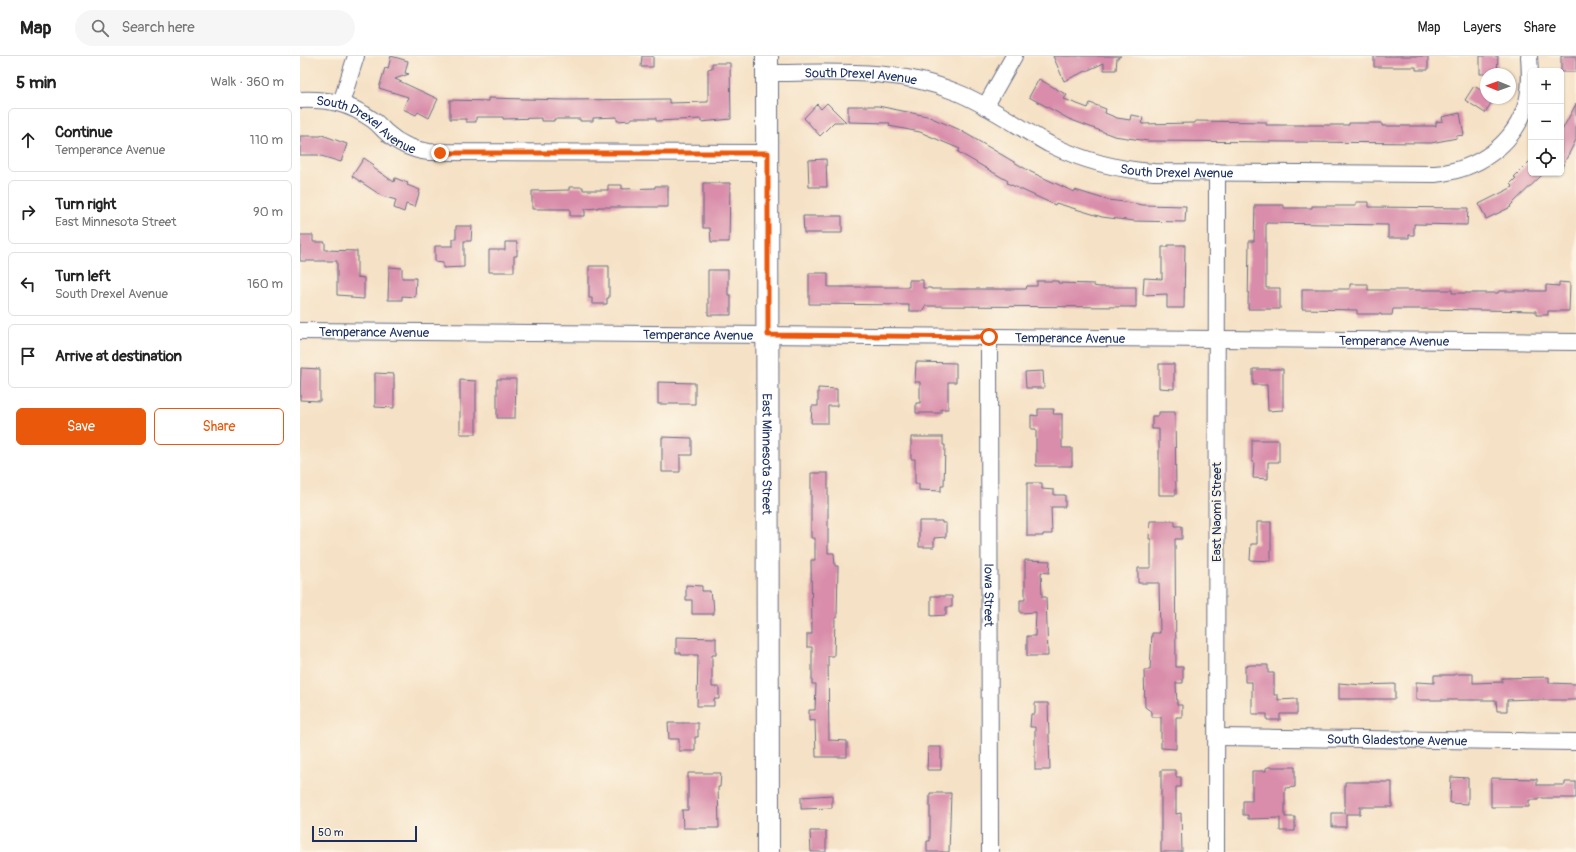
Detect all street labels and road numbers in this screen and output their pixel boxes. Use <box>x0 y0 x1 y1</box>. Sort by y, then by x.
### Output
street label: South Drexel Avenue <box>804 65 919 89</box>
street label: South Drexel Avenue <box>316 93 418 158</box>
street label: South Drexel Avenue <box>1119 161 1234 182</box>
street label: Temperance Avenue <box>319 324 430 341</box>
street label: Temperance Avenue <box>643 327 754 344</box>
street label: Temperance Avenue <box>1015 330 1126 347</box>
street label: Temperance Avenue <box>1339 333 1450 350</box>
street label: East Minnesota Street <box>758 393 775 516</box>
street label: East Naomi Street <box>1209 461 1225 562</box>
street label: Iowa Street <box>980 563 997 628</box>
street label: South Gladestone Avenue <box>1327 732 1468 749</box>

